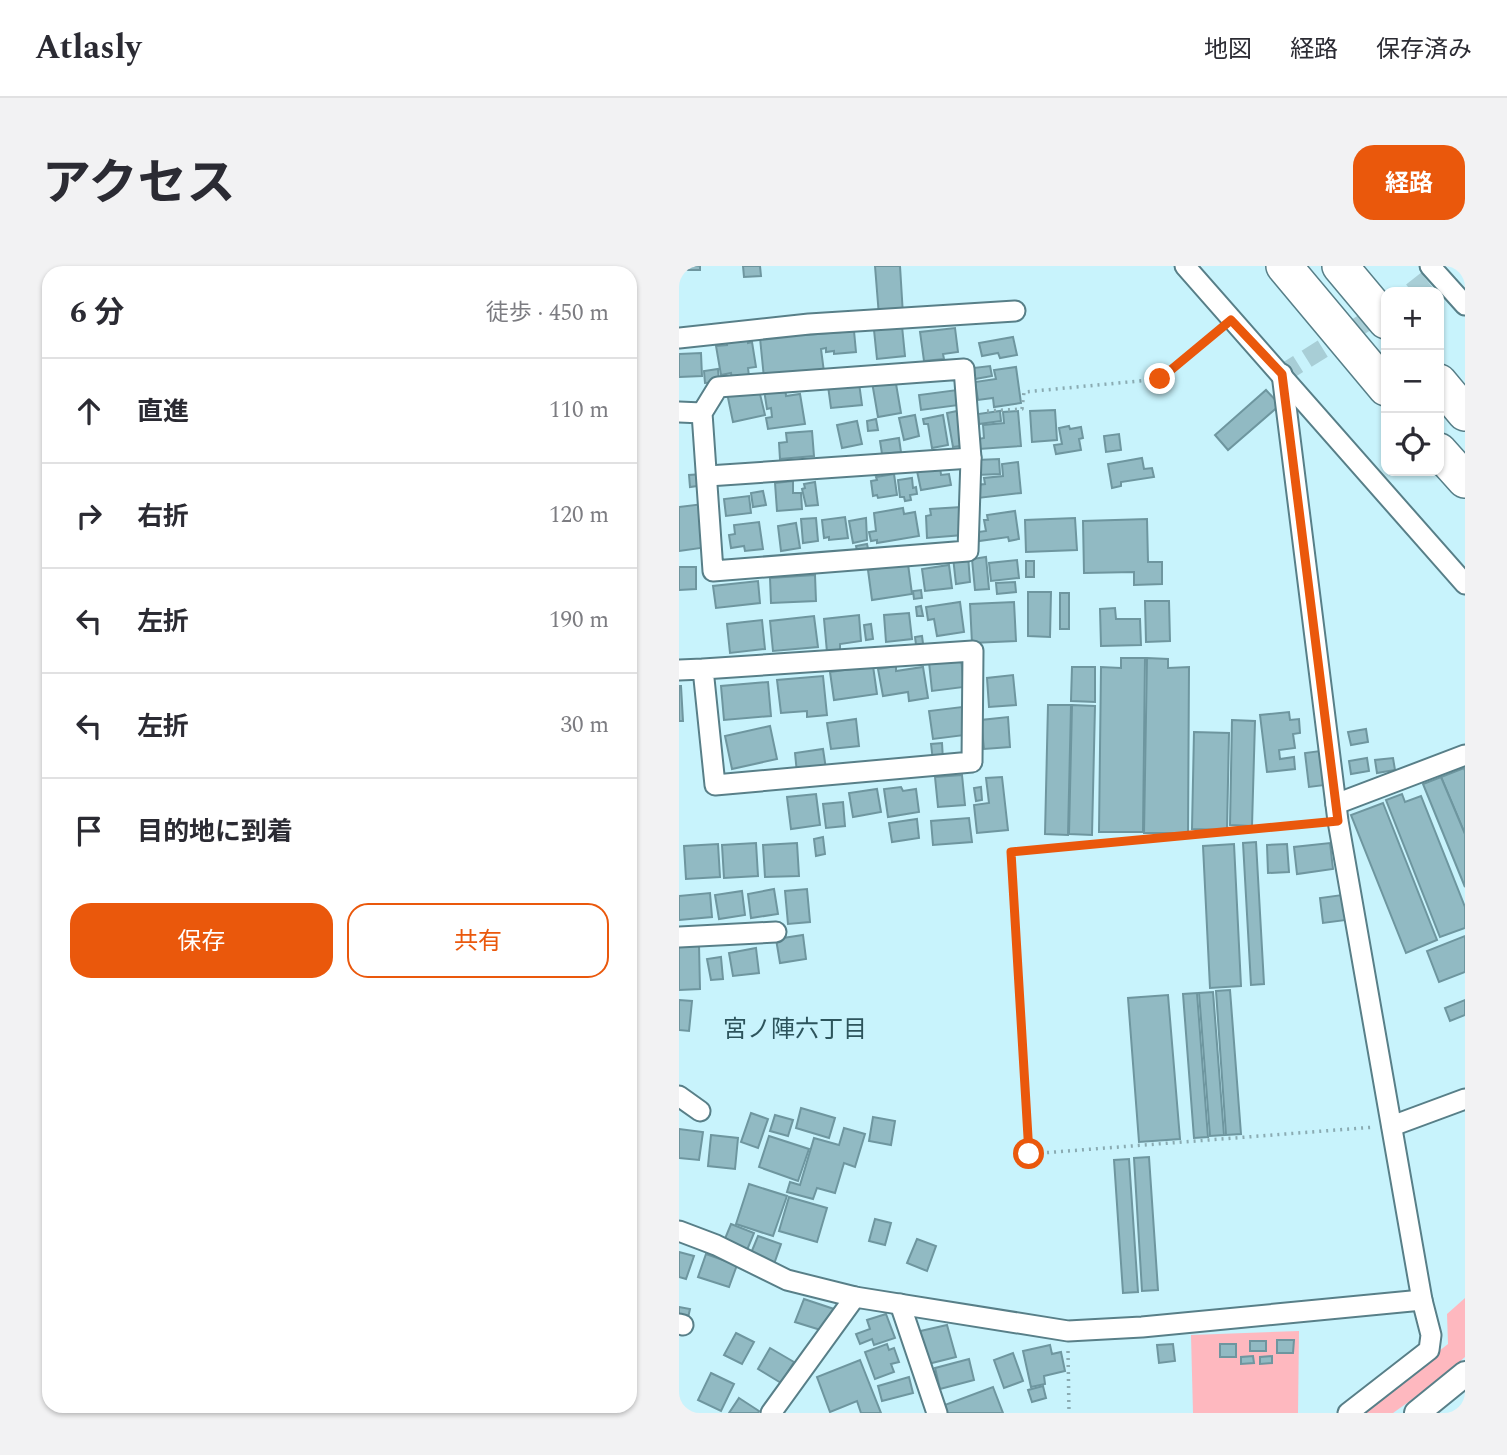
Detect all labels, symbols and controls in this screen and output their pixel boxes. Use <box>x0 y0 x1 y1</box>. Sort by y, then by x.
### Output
text: Atlasly <box>35 23 141 73</box>
text: 地図 <box>1204 32 1252 68</box>
text: 経路 <box>1290 32 1338 68</box>
text: 保存済み <box>1376 32 1472 68</box>
button: 経路 <box>1353 145 1465 220</box>
text: アクセス <box>42 147 236 222</box>
map controls <box>1381 287 1444 476</box>
button: + <box>1381 287 1444 350</box>
text: 6 分 <box>70 290 124 336</box>
text: 徒歩 · 450 m <box>486 296 609 331</box>
button: − <box>1381 350 1444 413</box>
route end <box>1144 363 1175 394</box>
icon: ahead <box>70 392 108 430</box>
text: 直進 <box>137 392 189 432</box>
text: 110 m <box>549 393 609 428</box>
button: locate <box>1381 413 1444 476</box>
icon: right <box>70 497 108 535</box>
text: 右折 <box>137 497 189 537</box>
text: 120 m <box>549 498 609 533</box>
icon: left <box>70 602 108 640</box>
text: 左折 <box>137 602 189 642</box>
text: 190 m <box>549 603 609 638</box>
icon: left <box>70 707 108 745</box>
text: 左折 <box>137 707 189 747</box>
text: 30 m <box>560 708 609 743</box>
icon: arrive <box>70 812 108 850</box>
text: 目的地に到着 <box>137 812 293 852</box>
button: 保存 <box>70 903 333 978</box>
button: 共有 <box>347 903 609 978</box>
district label: 宮ノ陣六丁目 <box>723 1012 867 1048</box>
route start <box>1013 1138 1044 1169</box>

